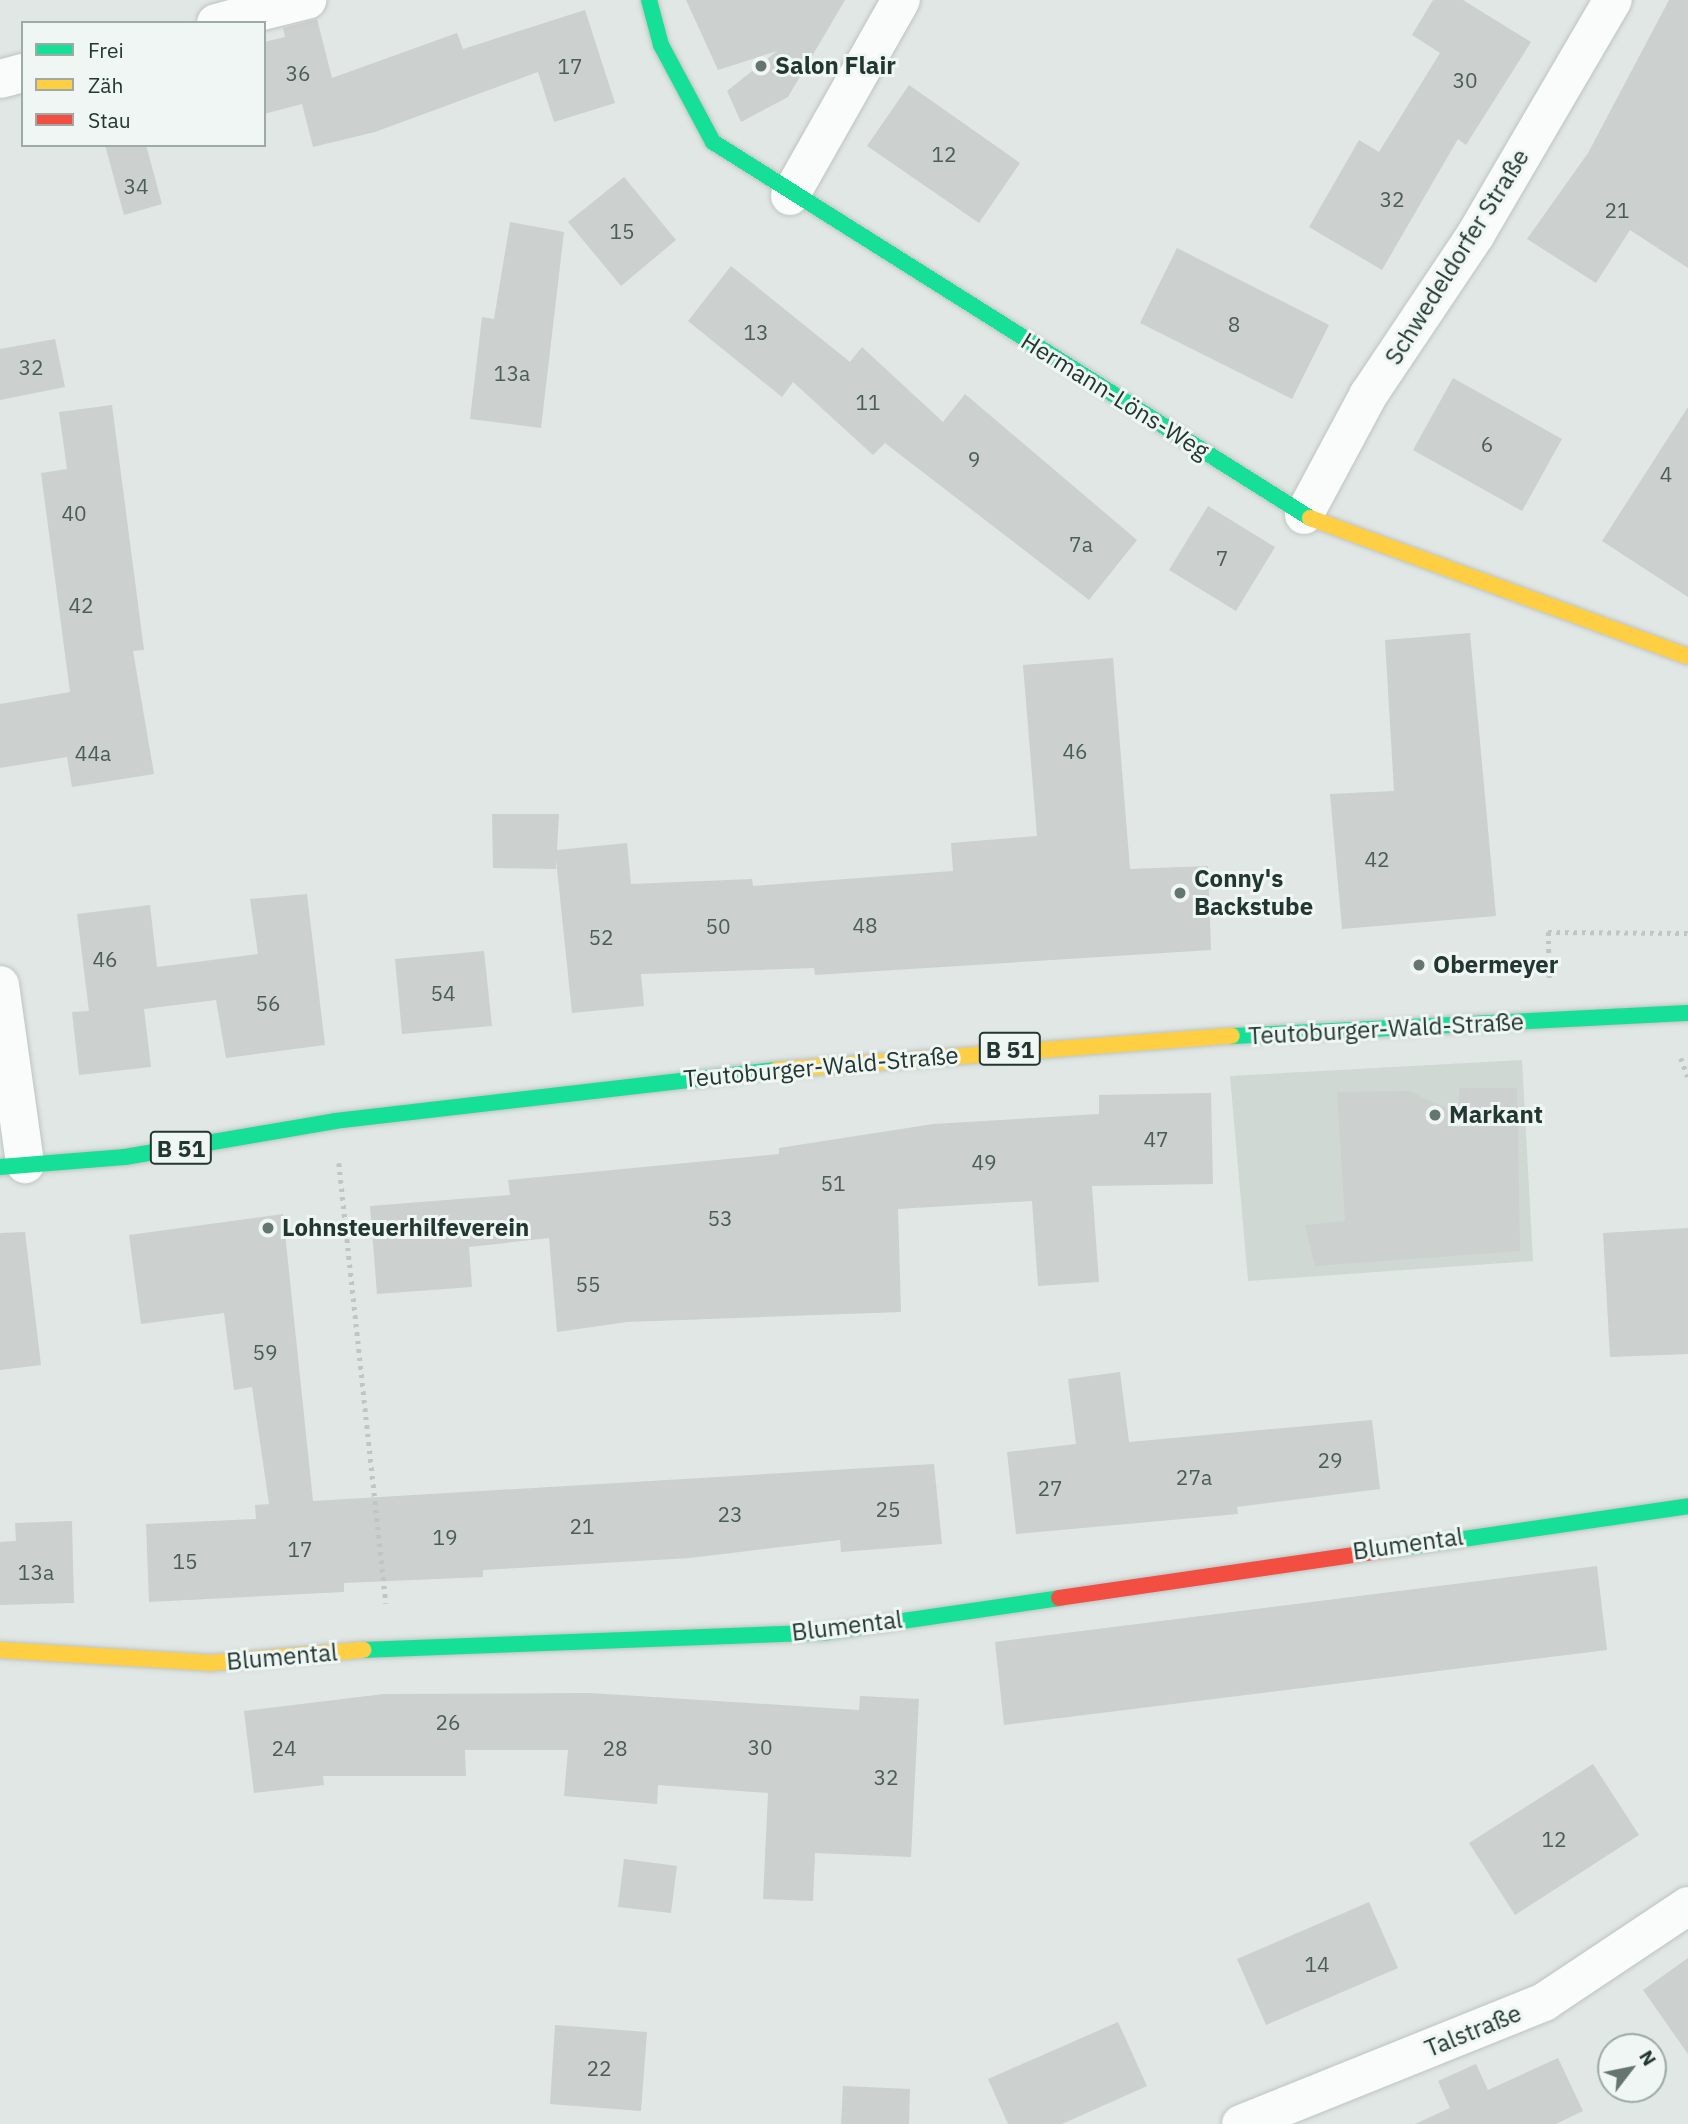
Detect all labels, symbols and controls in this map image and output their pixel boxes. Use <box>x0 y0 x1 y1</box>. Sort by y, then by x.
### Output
legend <box>21 21 266 147</box>
text: Frei <box>88 36 124 64</box>
place label: Salon Flair <box>775 52 896 80</box>
house number: 17 <box>557 53 583 79</box>
marker: Salon Flair <box>753 58 769 74</box>
house number: 36 <box>285 60 311 86</box>
house number: 30 <box>1452 67 1478 93</box>
text: Zäh <box>88 71 123 99</box>
text: Stau <box>88 106 131 134</box>
house number: 12 <box>931 141 957 167</box>
street label: Schwedeldorfer Straße <box>1379 144 1535 370</box>
house number: 34 <box>123 173 149 199</box>
house number: 32 <box>1379 186 1405 212</box>
house number: 21 <box>1604 197 1630 223</box>
house number: 15 <box>609 218 635 244</box>
house number: 8 <box>1228 311 1240 337</box>
house number: 13 <box>743 319 769 345</box>
street label: Hermann-Löns-Weg <box>1016 327 1214 465</box>
house number: 32 <box>18 354 44 380</box>
house number: 13a <box>494 360 530 386</box>
house number: 11 <box>855 389 881 415</box>
house number: 6 <box>1481 431 1493 457</box>
house number: 9 <box>968 446 980 472</box>
house number: 4 <box>1660 461 1672 487</box>
house number: 40 <box>61 500 87 526</box>
house number: 7a <box>1069 531 1093 557</box>
house number: 7 <box>1216 545 1228 571</box>
house number: 42 <box>68 592 94 618</box>
house number: 46 <box>1062 738 1088 764</box>
house number: 44a <box>75 740 111 766</box>
house number: 42 <box>1364 846 1390 872</box>
place label: Conny's Backstube <box>1194 865 1313 921</box>
marker: Conny's Backstube <box>1172 885 1188 901</box>
house number: 48 <box>852 912 878 938</box>
house number: 50 <box>705 913 731 939</box>
house number: 52 <box>588 924 614 950</box>
house number: 46 <box>92 946 118 972</box>
place label: Obermeyer <box>1433 951 1558 979</box>
marker: Obermeyer <box>1411 957 1427 973</box>
house number: 54 <box>430 980 456 1006</box>
house number: 56 <box>255 990 281 1016</box>
street label: Teutoburger-Wald-Straße <box>1248 1007 1524 1051</box>
road number: B 51 <box>978 1030 1042 1068</box>
street label: Teutoburger-Wald-Straße <box>682 1041 960 1093</box>
place label: Markant <box>1449 1101 1543 1129</box>
marker: Markant <box>1427 1107 1443 1123</box>
house number: 47 <box>1143 1126 1169 1152</box>
road number: B 51 <box>150 1128 212 1168</box>
house number: 49 <box>971 1149 997 1175</box>
house number: 51 <box>820 1170 846 1196</box>
house number: 53 <box>707 1205 733 1231</box>
place label: Lohnsteuerhilfeverein <box>282 1214 529 1242</box>
marker: Lohnsteuerhilfeverein <box>260 1220 276 1236</box>
house number: 55 <box>575 1271 601 1297</box>
house number: 59 <box>252 1339 278 1365</box>
house number: 29 <box>1317 1447 1343 1473</box>
house number: 27a <box>1176 1464 1212 1490</box>
house number: 27 <box>1037 1475 1063 1501</box>
house number: 25 <box>875 1496 901 1522</box>
house number: 23 <box>717 1501 743 1527</box>
house number: 21 <box>569 1513 595 1539</box>
street label: Blumental <box>1351 1522 1465 1566</box>
house number: 19 <box>432 1524 458 1550</box>
house number: 17 <box>287 1536 313 1562</box>
house number: 15 <box>172 1548 198 1574</box>
house number: 13a <box>18 1559 54 1585</box>
street label: Blumental <box>790 1605 904 1647</box>
street label: Blumental <box>225 1638 339 1676</box>
house number: 26 <box>435 1709 461 1735</box>
house number: 30 <box>747 1734 773 1760</box>
house number: 24 <box>271 1735 297 1761</box>
house number: 28 <box>602 1735 628 1761</box>
house number: 32 <box>873 1764 899 1790</box>
house number: 12 <box>1541 1826 1567 1852</box>
house number: 14 <box>1304 1951 1330 1977</box>
street label: Talstraße <box>1421 1999 1525 2063</box>
north arrow <box>1597 2033 1667 2103</box>
text: N <box>1634 2046 1662 2070</box>
house number: 22 <box>586 2055 612 2081</box>

